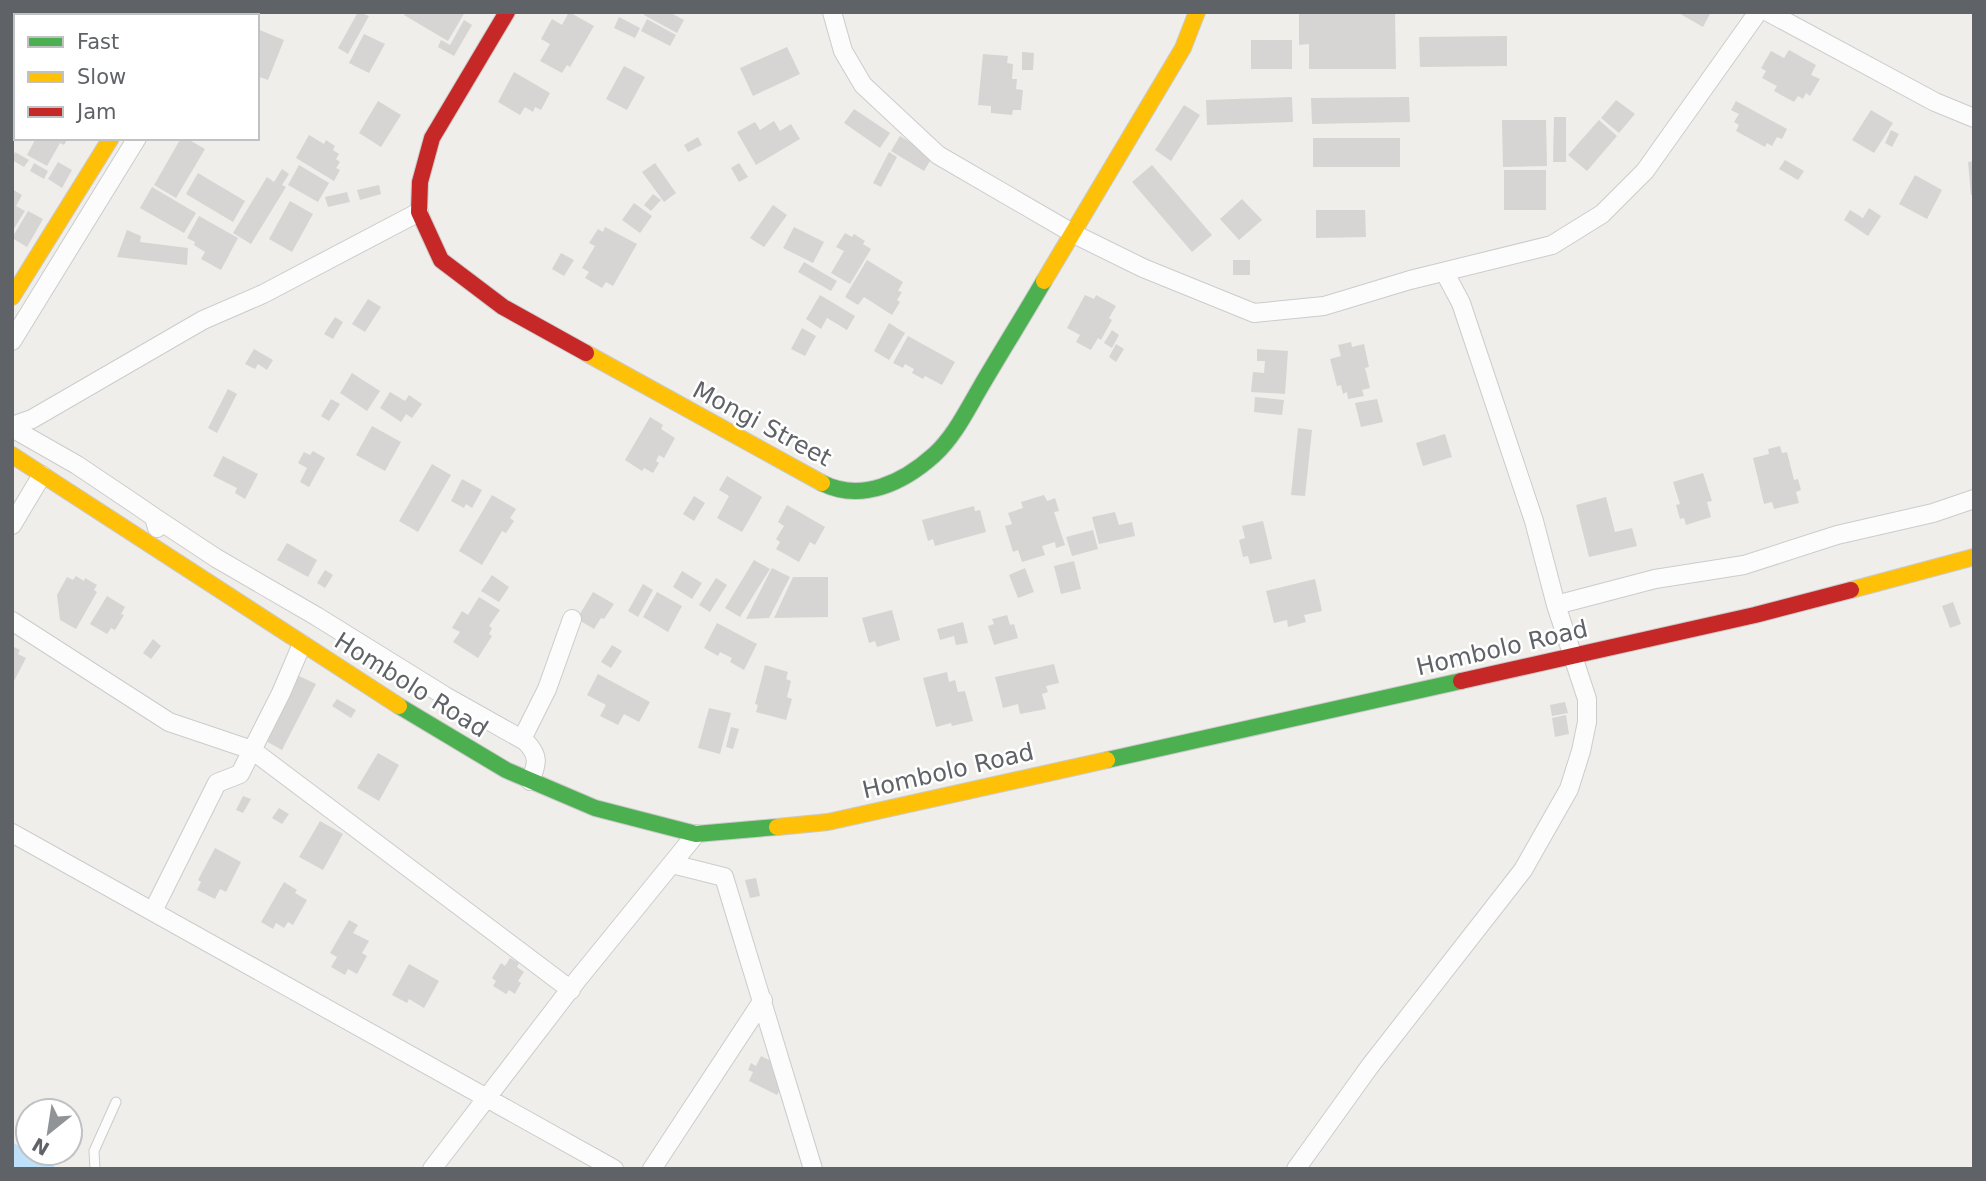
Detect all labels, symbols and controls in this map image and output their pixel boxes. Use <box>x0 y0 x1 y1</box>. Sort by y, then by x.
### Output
legend <box>14 14 259 140</box>
text: Fast <box>77 30 119 54</box>
text: Slow <box>77 65 126 89</box>
text: Jam <box>75 100 117 124</box>
street label: Mongi Street <box>688 376 836 472</box>
street label: Hombolo Road <box>1413 615 1591 681</box>
street label: Hombolo Road <box>329 627 493 743</box>
street label: Hombolo Road <box>859 738 1037 804</box>
north arrow <box>14 1097 84 1167</box>
text: N <box>28 1133 53 1160</box>

